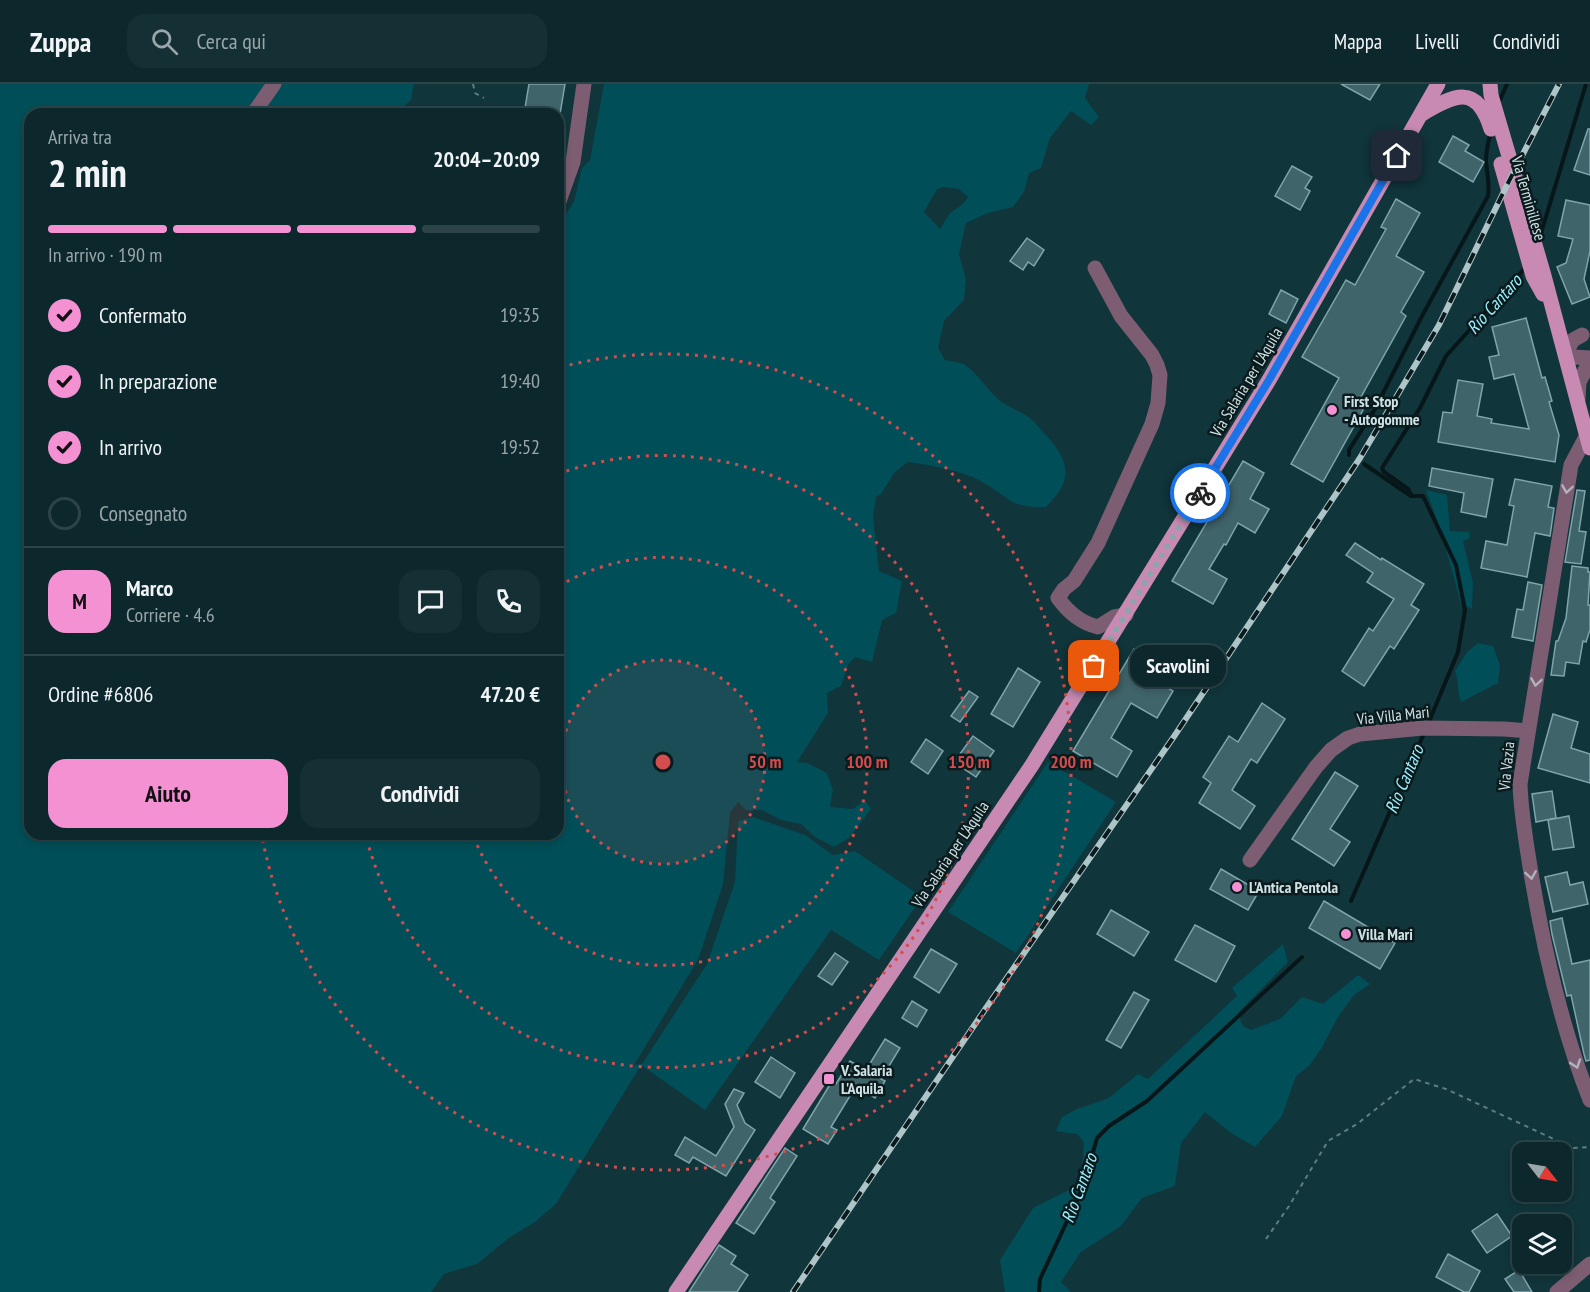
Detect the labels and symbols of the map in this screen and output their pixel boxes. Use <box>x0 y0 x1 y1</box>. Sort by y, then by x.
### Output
pin <box>1371 130 1422 181</box>
street label: Via Terminillese <box>1507 152 1551 243</box>
water label: Rio Cantaro <box>1461 269 1527 338</box>
street label: Via Salaria per L'Aquila <box>1205 324 1287 441</box>
place label: First Stop - Autogomme <box>1344 391 1420 429</box>
marker: First Stop - Autogomme <box>1325 403 1339 417</box>
courier <box>1170 463 1230 523</box>
one-way arrow <box>1561 485 1573 494</box>
pin <box>1068 640 1119 691</box>
callout: Scavolini <box>1130 645 1226 687</box>
one-way arrow <box>1530 677 1542 686</box>
street label: Via Villa Mari <box>1355 701 1430 729</box>
water label: Rio Cantaro <box>1379 740 1429 817</box>
street label: Via Vazia <box>1493 741 1519 792</box>
text: 50 m <box>749 750 781 773</box>
text: 100 m <box>846 750 888 773</box>
text: 150 m <box>948 750 990 773</box>
text: 200 m <box>1050 750 1092 773</box>
centre of rings <box>653 752 673 772</box>
street label: Via Salaria per L'Aquila <box>906 797 993 912</box>
one-way arrow <box>1525 870 1537 879</box>
place label: L'Antica Pentola <box>1249 877 1338 897</box>
marker: L'Antica Pentola <box>1230 880 1244 894</box>
place label: Villa Mari <box>1357 924 1413 944</box>
marker: Villa Mari <box>1339 927 1353 941</box>
one-way arrow <box>1569 1058 1582 1069</box>
place label: V. Salaria L'Aquila <box>840 1060 893 1098</box>
marker: V. Salaria L'Aquila <box>822 1072 836 1086</box>
north arrow <box>1512 1142 1572 1202</box>
water label: Rio Cantaro <box>1056 1149 1103 1226</box>

